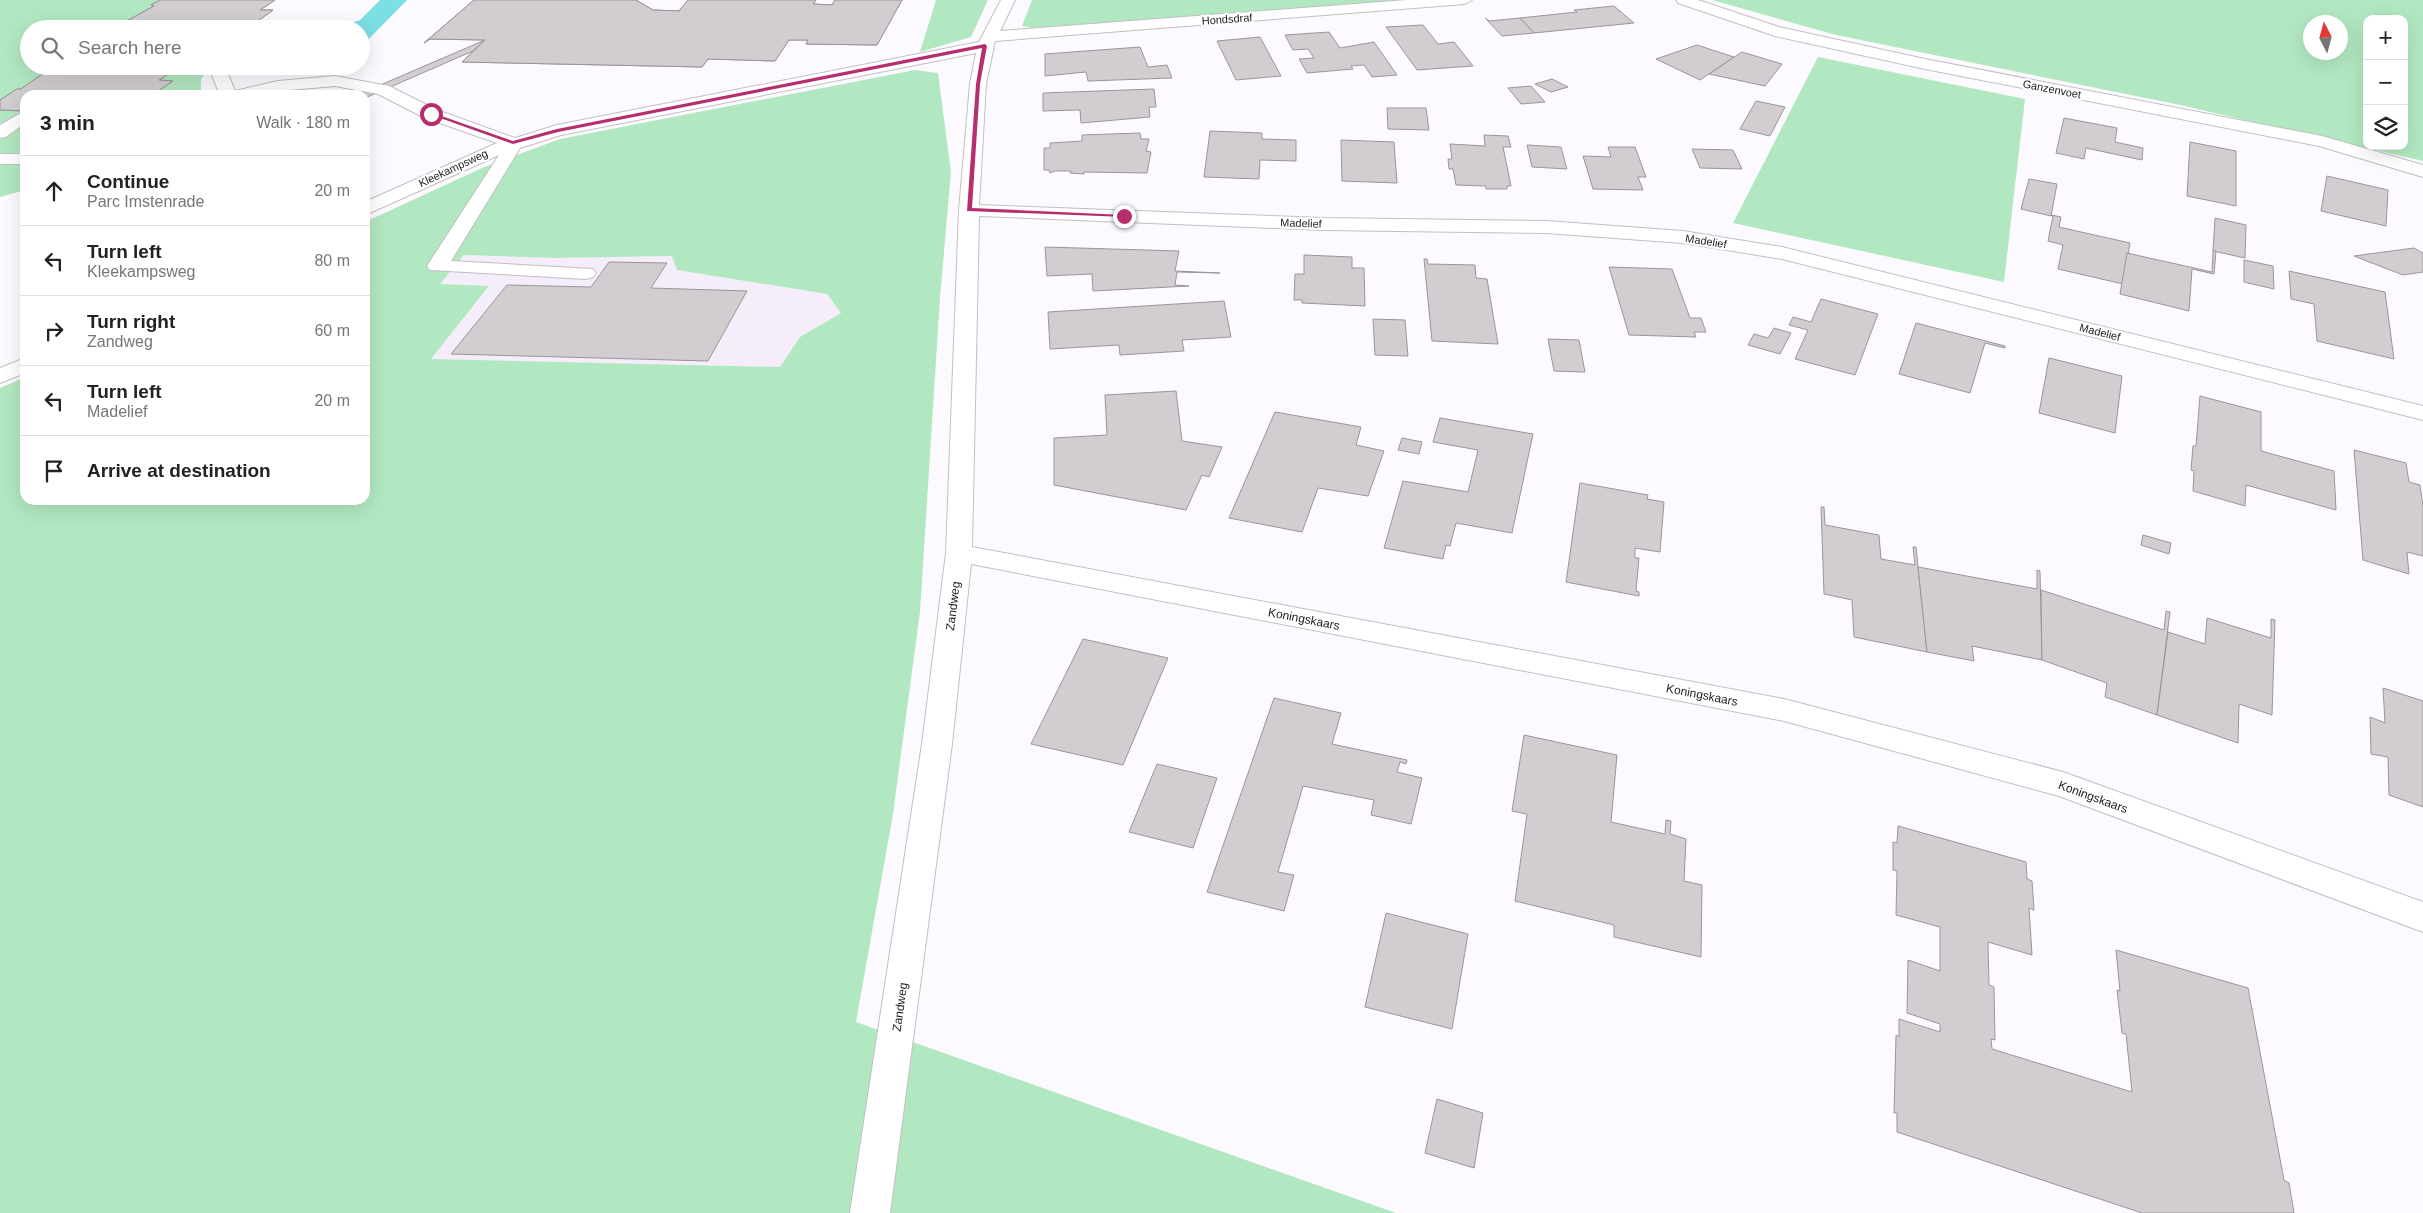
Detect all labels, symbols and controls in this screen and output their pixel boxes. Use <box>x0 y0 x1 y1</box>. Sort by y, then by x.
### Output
street label: Hondsdraf <box>1201 11 1254 27</box>
north arrow <box>2303 15 2348 60</box>
map controls <box>2363 15 2408 150</box>
button: + <box>2363 15 2408 60</box>
search box <box>20 20 370 75</box>
icon: search <box>38 34 66 62</box>
text: Search here <box>78 37 182 58</box>
button: − <box>2363 60 2408 105</box>
street label: Ganzenvoet <box>2022 77 2082 101</box>
route start <box>420 103 443 126</box>
button: layers <box>2363 105 2408 150</box>
text: 3 min <box>40 111 95 134</box>
text: Walk · 180 m <box>256 114 350 131</box>
street label: Kleekampsweg <box>417 147 489 189</box>
text: Continue <box>87 171 169 192</box>
icon: ahead <box>40 177 68 205</box>
text: 20 m <box>314 182 350 199</box>
text: Parc Imstenrade <box>87 193 204 210</box>
route end <box>1113 205 1136 228</box>
street label: Madelief <box>1280 216 1323 230</box>
street label: Madelief <box>1685 232 1728 250</box>
text: Turn left <box>87 241 162 262</box>
icon: left <box>40 247 68 275</box>
text: 80 m <box>314 252 350 269</box>
text: Kleekampsweg <box>87 263 196 280</box>
text: Turn right <box>87 311 175 332</box>
icon: right <box>40 317 68 345</box>
street label: Madelief <box>2078 321 2123 343</box>
text: 60 m <box>314 322 350 339</box>
text: Zandweg <box>87 333 153 350</box>
text: Turn left <box>87 381 162 402</box>
icon: left <box>40 387 68 415</box>
text: 20 m <box>314 392 350 409</box>
text: Madelief <box>87 403 147 420</box>
icon: arrive <box>40 457 68 485</box>
text: Arrive at destination <box>87 460 271 481</box>
street label: Zandweg <box>943 581 963 631</box>
street label: Koningskaars <box>1267 605 1341 633</box>
street label: Koningskaars <box>1665 681 1739 709</box>
street label: Koningskaars <box>2056 778 2130 816</box>
street label: Zandweg <box>890 982 910 1032</box>

